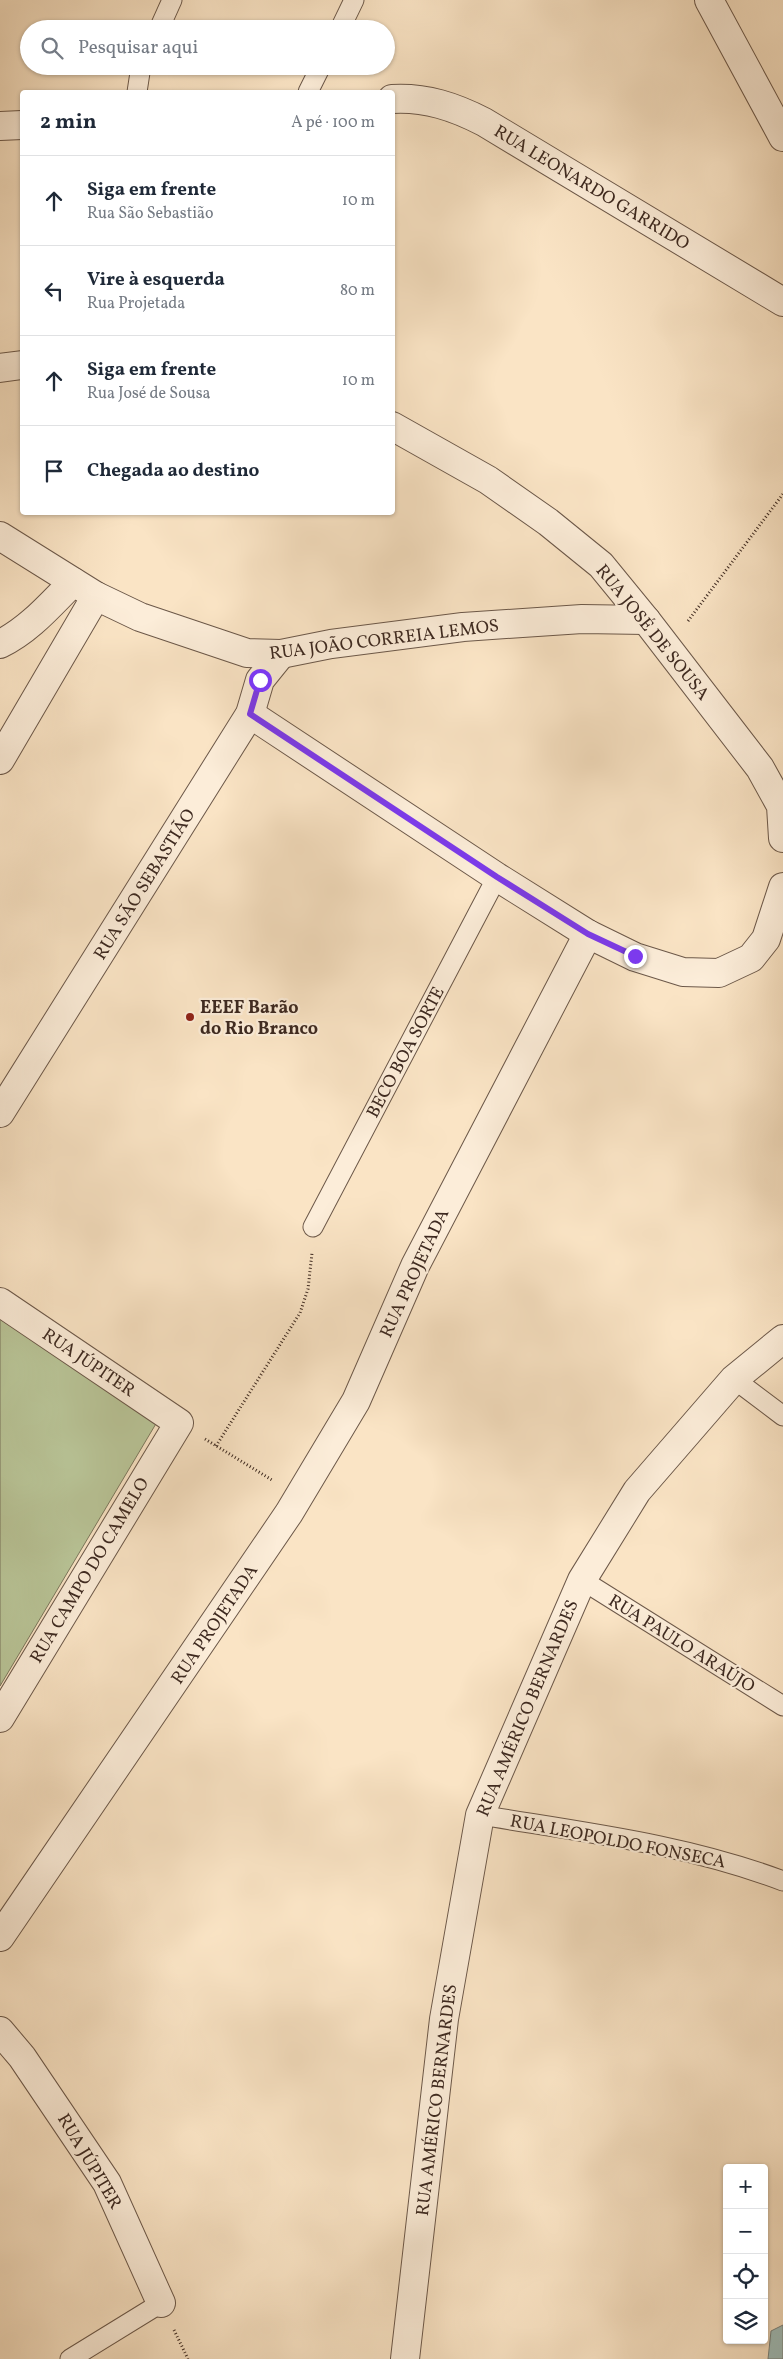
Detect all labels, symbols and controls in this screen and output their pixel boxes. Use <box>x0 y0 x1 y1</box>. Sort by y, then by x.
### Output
search box <box>20 20 395 75</box>
icon: search <box>38 34 66 62</box>
text: Pesquisar aqui <box>78 35 198 61</box>
text: 2 min <box>40 108 97 137</box>
text: A pé · 100 m <box>291 112 375 134</box>
street label: RUA LEONARDO GARRIDO <box>489 120 694 257</box>
text: Siga em frente <box>87 177 216 203</box>
icon: ahead <box>40 187 68 215</box>
text: 10 m <box>342 190 375 212</box>
text: Rua São Sebastião <box>87 203 214 225</box>
text: Vire à esquerda <box>87 267 225 293</box>
icon: left <box>40 277 68 305</box>
text: 80 m <box>340 280 375 302</box>
text: Rua Projetada <box>87 293 185 315</box>
text: Siga em frente <box>87 357 216 383</box>
icon: ahead <box>40 367 68 395</box>
text: 10 m <box>342 370 375 392</box>
text: Rua José de Sousa <box>87 383 211 405</box>
icon: arrive <box>40 457 68 485</box>
text: Chegada ao destino <box>87 458 259 484</box>
street label: RUA JOSÉ DE SOUSA <box>589 559 715 707</box>
street label: RUA JOÃO CORREIA LEMOS <box>268 614 500 667</box>
route start <box>249 669 272 692</box>
street label: RUA SÃO SEBASTIÃO <box>89 804 202 965</box>
route end <box>624 945 647 968</box>
street label: BECO BOA SORTE <box>361 982 452 1123</box>
place label: EEEF Barão do Rio Branco <box>200 996 318 1042</box>
marker: EEEF Barão do Rio Branco <box>184 1011 196 1023</box>
street label: RUA PROJETADA <box>375 1205 456 1342</box>
street label: RUA JÚPITER <box>37 1323 140 1404</box>
street label: RUA CAMPO DO CAMELO <box>25 1473 156 1668</box>
street label: RUA PROJETADA <box>166 1560 265 1690</box>
street label: RUA PAULO ARAÚJO <box>603 1589 759 1700</box>
street label: RUA AMÉRICO BERNARDES <box>471 1596 585 1821</box>
street label: RUA LEOPOLDO FONSECA <box>508 1809 728 1876</box>
street label: RUA AMÉRICO BERNARDES <box>411 1983 464 2218</box>
street label: RUA JÚPITER <box>50 2109 127 2214</box>
map controls <box>723 2164 768 2344</box>
button: + <box>723 2164 768 2209</box>
button: − <box>723 2209 768 2254</box>
button: locate <box>723 2254 768 2299</box>
button: layers <box>723 2299 768 2344</box>

